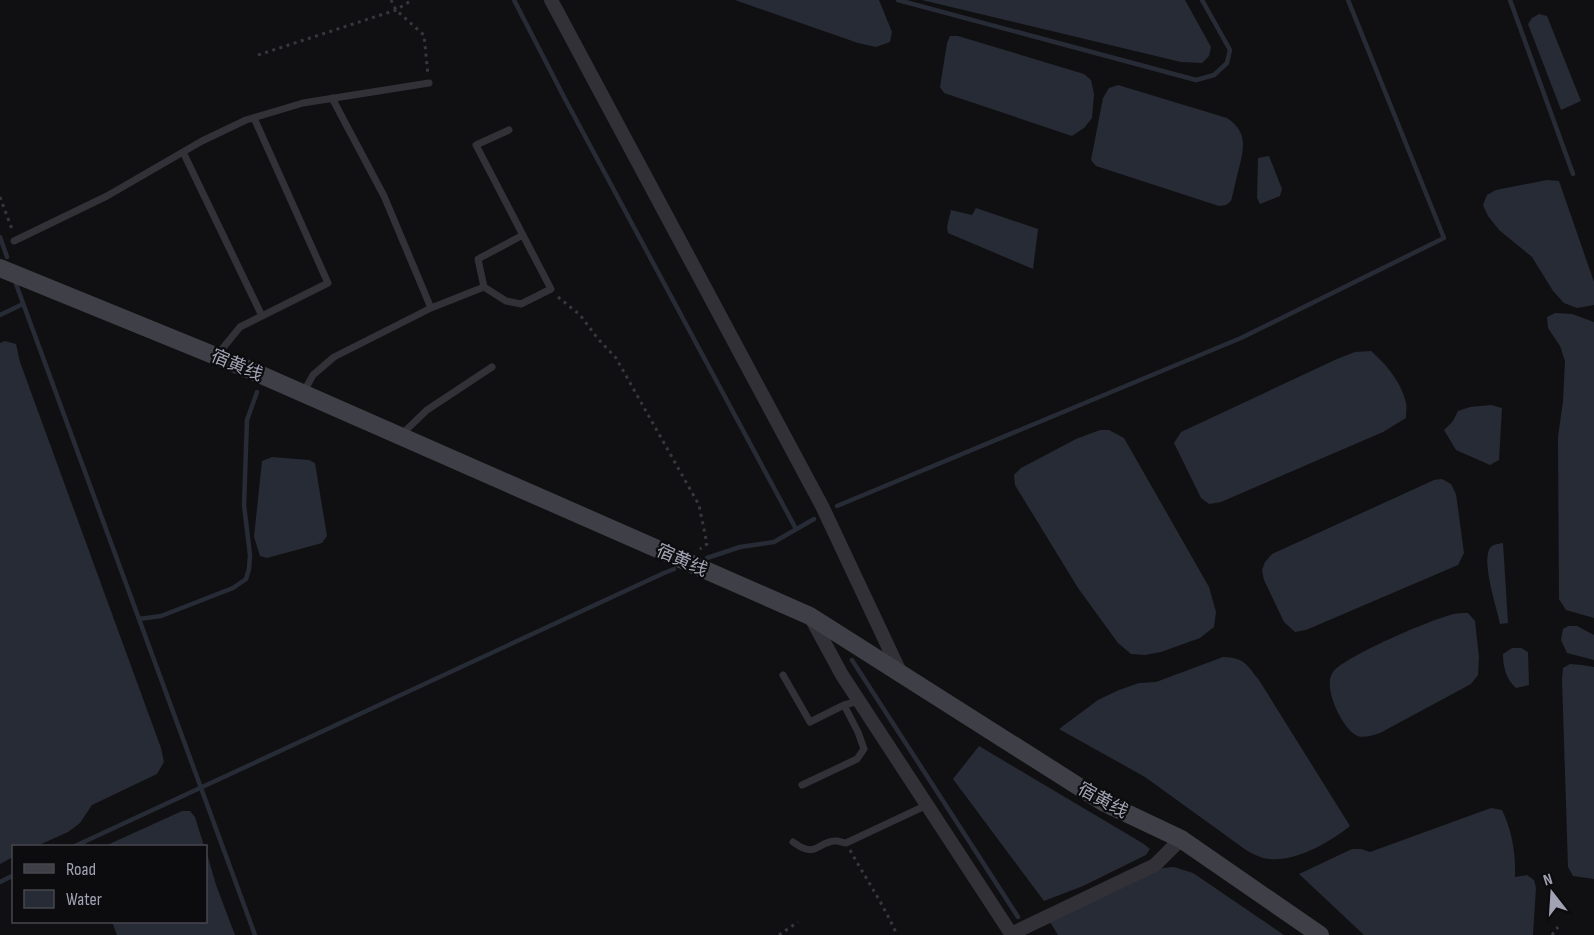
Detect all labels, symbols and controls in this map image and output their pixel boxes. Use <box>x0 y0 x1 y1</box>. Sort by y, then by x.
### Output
street label: 宿黄线 <box>208 345 266 386</box>
street label: 宿黄线 <box>653 540 711 581</box>
street label: 宿黄线 <box>1074 778 1131 823</box>
legend <box>12 845 207 923</box>
text: Road <box>66 859 96 880</box>
north arrow <box>1522 863 1582 923</box>
text: N <box>1541 870 1555 890</box>
text: Water <box>66 889 102 910</box>

